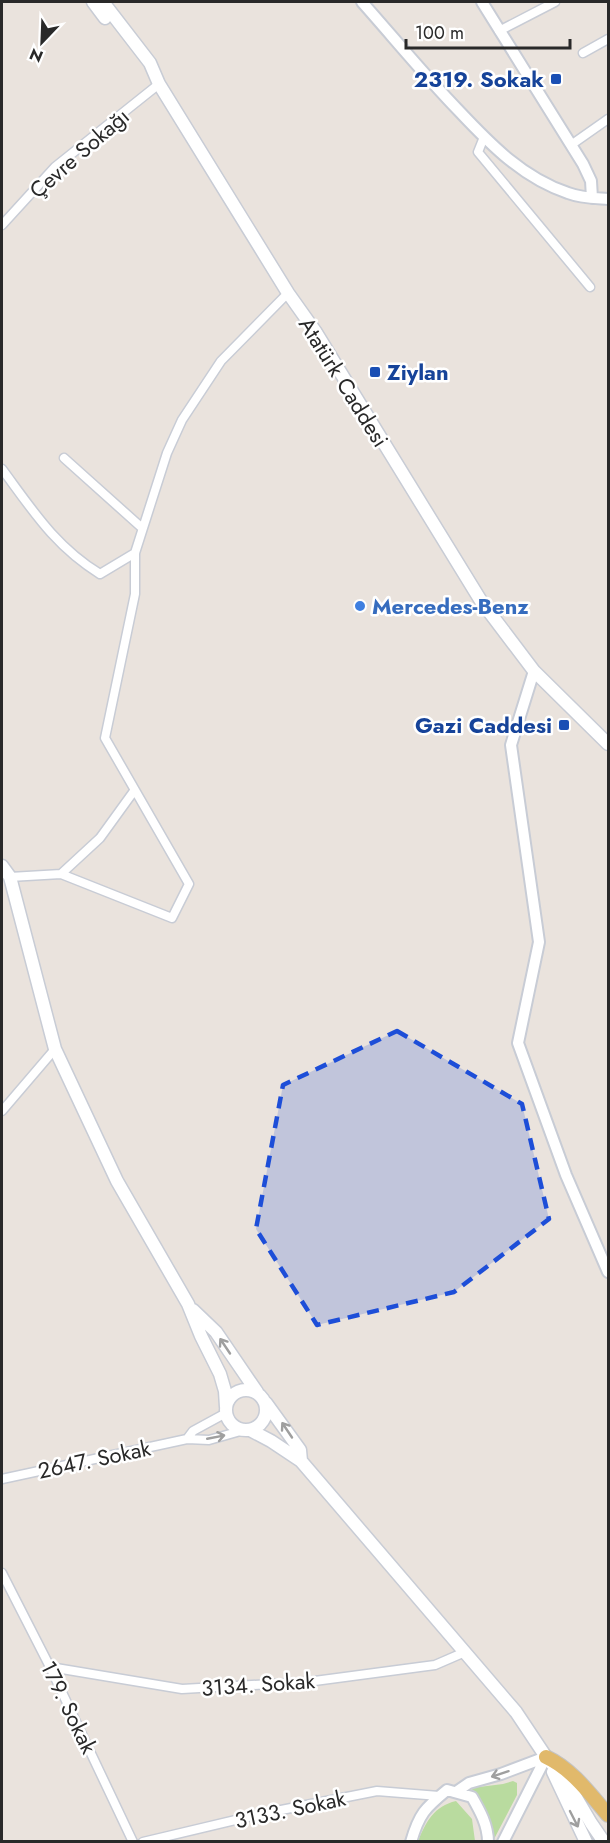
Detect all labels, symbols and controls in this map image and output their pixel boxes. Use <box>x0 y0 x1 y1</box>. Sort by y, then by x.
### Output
north arrow <box>12 12 72 72</box>
scale bar <box>406 12 570 50</box>
text: 100 m <box>415 20 464 46</box>
text: N <box>26 42 47 68</box>
place label: 2319. Sokak <box>414 63 544 95</box>
marker: 2319. Sokak <box>549 72 563 86</box>
street label: Çevre Sokağı <box>22 100 136 206</box>
street label: Atatürk Caddesi <box>291 311 397 453</box>
place label: Ziylan <box>387 356 449 388</box>
marker: Ziylan <box>368 365 382 379</box>
place label: Mercedes-Benz <box>372 590 529 622</box>
marker: Mercedes-Benz <box>353 599 367 613</box>
place label: Gazi Caddesi <box>415 709 552 741</box>
marker: Gazi Caddesi <box>557 718 571 732</box>
one-way arrow <box>219 1339 231 1355</box>
one-way arrow <box>281 1423 293 1439</box>
street label: 2647. Sokak <box>35 1431 154 1487</box>
one-way arrow <box>206 1431 225 1442</box>
street label: 179. Sokak <box>33 1655 105 1759</box>
street label: 3134. Sokak <box>200 1664 316 1704</box>
one-way arrow <box>491 1769 510 1780</box>
street label: 3133. Sokak <box>231 1782 349 1836</box>
one-way arrow <box>569 1809 580 1827</box>

